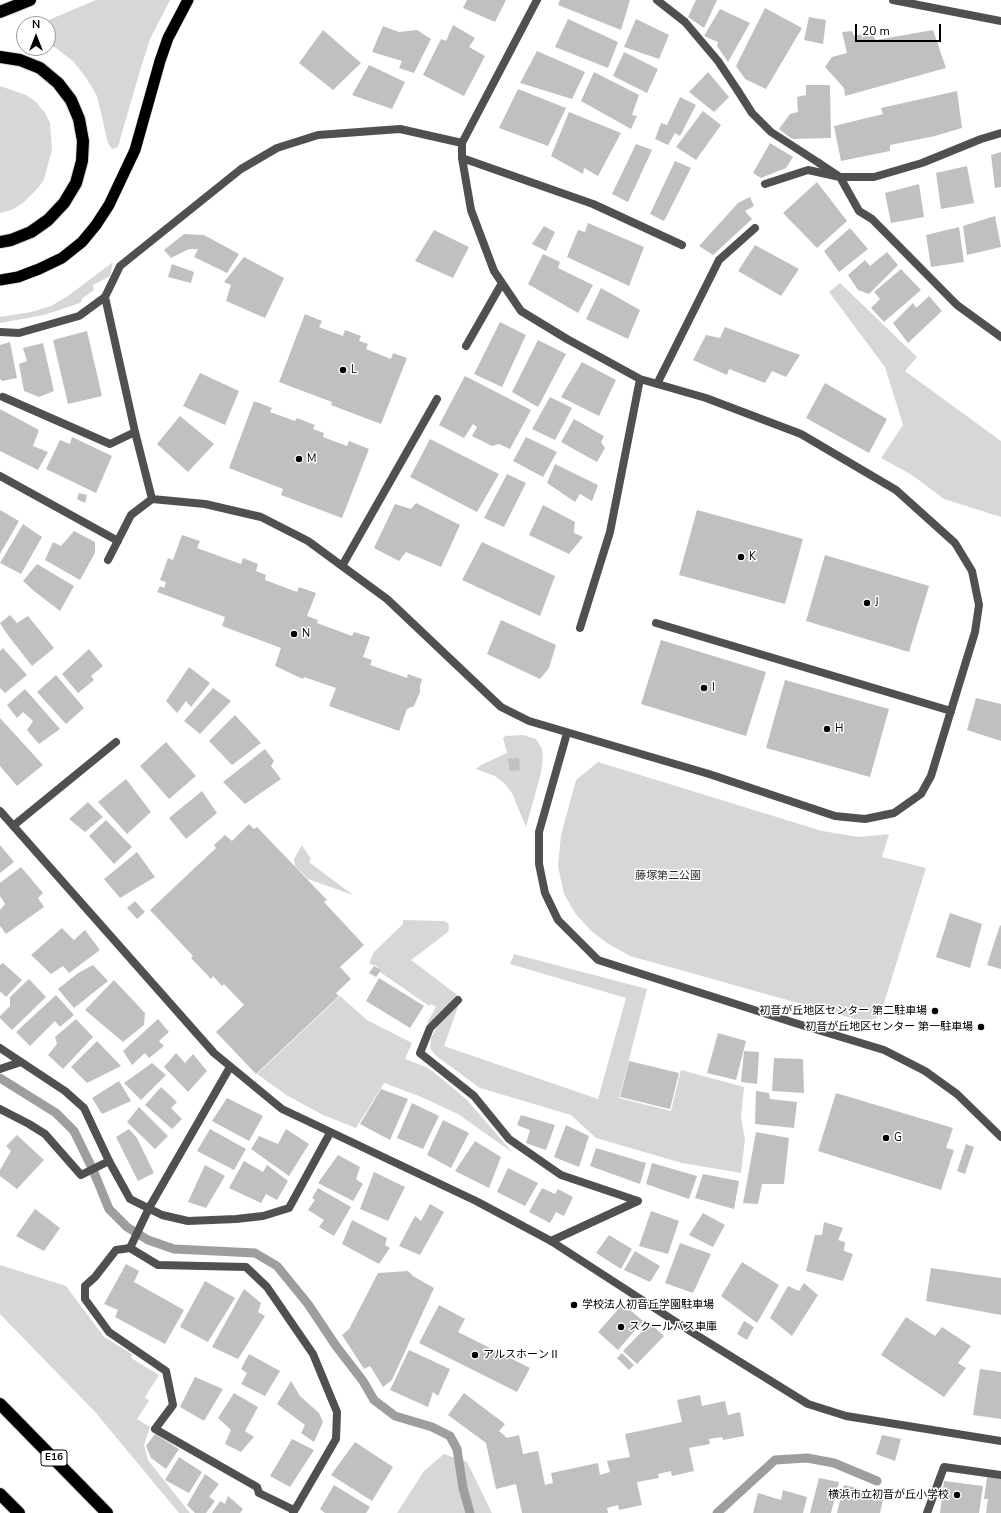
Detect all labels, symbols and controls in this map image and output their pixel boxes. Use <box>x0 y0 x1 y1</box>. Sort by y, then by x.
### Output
north arrow <box>16 16 56 56</box>
scale bar <box>857 16 943 42</box>
text: N <box>32 17 40 32</box>
text: 20 m <box>862 23 890 39</box>
place label: L <box>351 363 357 377</box>
marker: L <box>338 365 348 375</box>
place label: M <box>307 452 316 466</box>
marker: M <box>294 454 304 464</box>
place label: K <box>749 550 756 564</box>
marker: K <box>736 552 746 562</box>
place label: J <box>875 596 879 610</box>
marker: J <box>862 598 872 608</box>
place label: N <box>302 627 310 641</box>
marker: N <box>289 629 299 639</box>
place label: I <box>712 681 715 695</box>
marker: I <box>699 683 709 693</box>
place label: H <box>835 722 843 736</box>
marker: H <box>822 724 832 734</box>
park label: 藤塚第二公園 <box>635 869 701 883</box>
place label: 初音が丘地区センター 第二駐車場 <box>759 1004 927 1018</box>
marker: 初音が丘地区センター 第二駐車場 <box>930 1006 940 1016</box>
place label: 初音が丘地区センター 第一駐車場 <box>805 1020 973 1034</box>
marker: 初音が丘地区センター 第一駐車場 <box>976 1022 986 1032</box>
place label: G <box>894 1131 902 1145</box>
marker: G <box>881 1133 891 1143</box>
place label: 学校法人初音丘学園駐車場 <box>582 1298 714 1312</box>
marker: 学校法人初音丘学園駐車場 <box>569 1300 579 1310</box>
place label: スクールバス車庫 <box>629 1320 717 1334</box>
marker: スクールバス車庫 <box>616 1322 626 1332</box>
place label: アルスホーンⅡ <box>483 1348 560 1362</box>
marker: アルスホーンⅡ <box>470 1350 480 1360</box>
road number: E16 <box>41 1450 67 1466</box>
place label: 横浜市立初音が丘小学校 <box>828 1488 949 1502</box>
marker: 横浜市立初音が丘小学校 <box>952 1490 962 1500</box>

